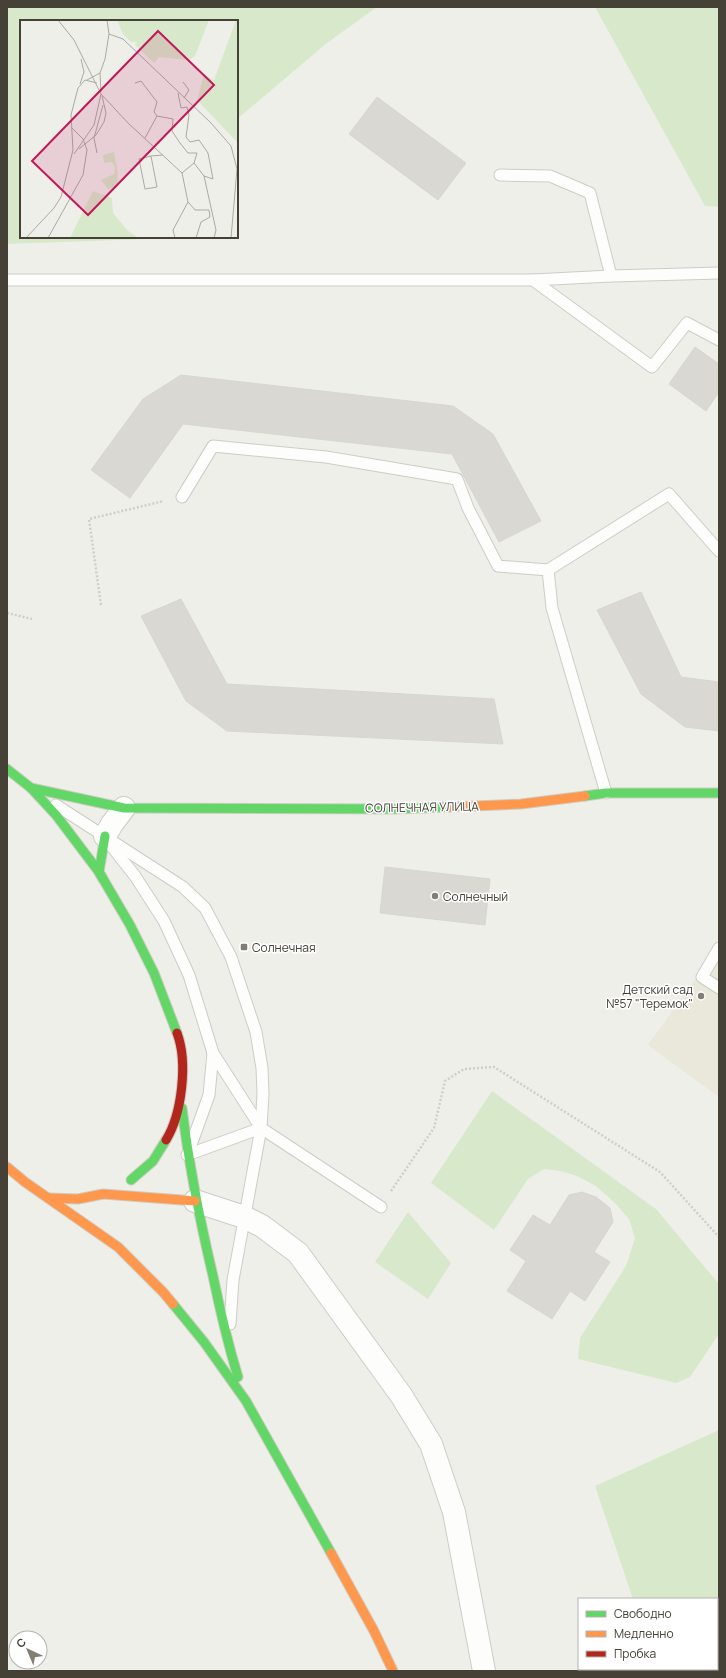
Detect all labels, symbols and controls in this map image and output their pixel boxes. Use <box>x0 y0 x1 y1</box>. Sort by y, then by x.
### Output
inset map <box>20 20 238 238</box>
street label: СОЛНЕЧНАЯ УЛИЦА <box>365 798 479 816</box>
place label: Солнечный <box>443 888 508 905</box>
marker: Солнечный <box>430 891 440 901</box>
place label: Солнечная <box>252 939 316 956</box>
marker: Солнечная <box>239 942 249 952</box>
place label: Детский сад №57 "Теремок" <box>606 981 693 1012</box>
marker: Детский сад №57 "Теремок" <box>696 991 706 1001</box>
legend <box>578 1598 718 1670</box>
text: Свободно <box>614 1605 672 1622</box>
text: Медленно <box>614 1625 674 1642</box>
north arrow <box>8 1630 48 1670</box>
text: С <box>13 1634 29 1651</box>
text: Пробка <box>614 1645 656 1662</box>

